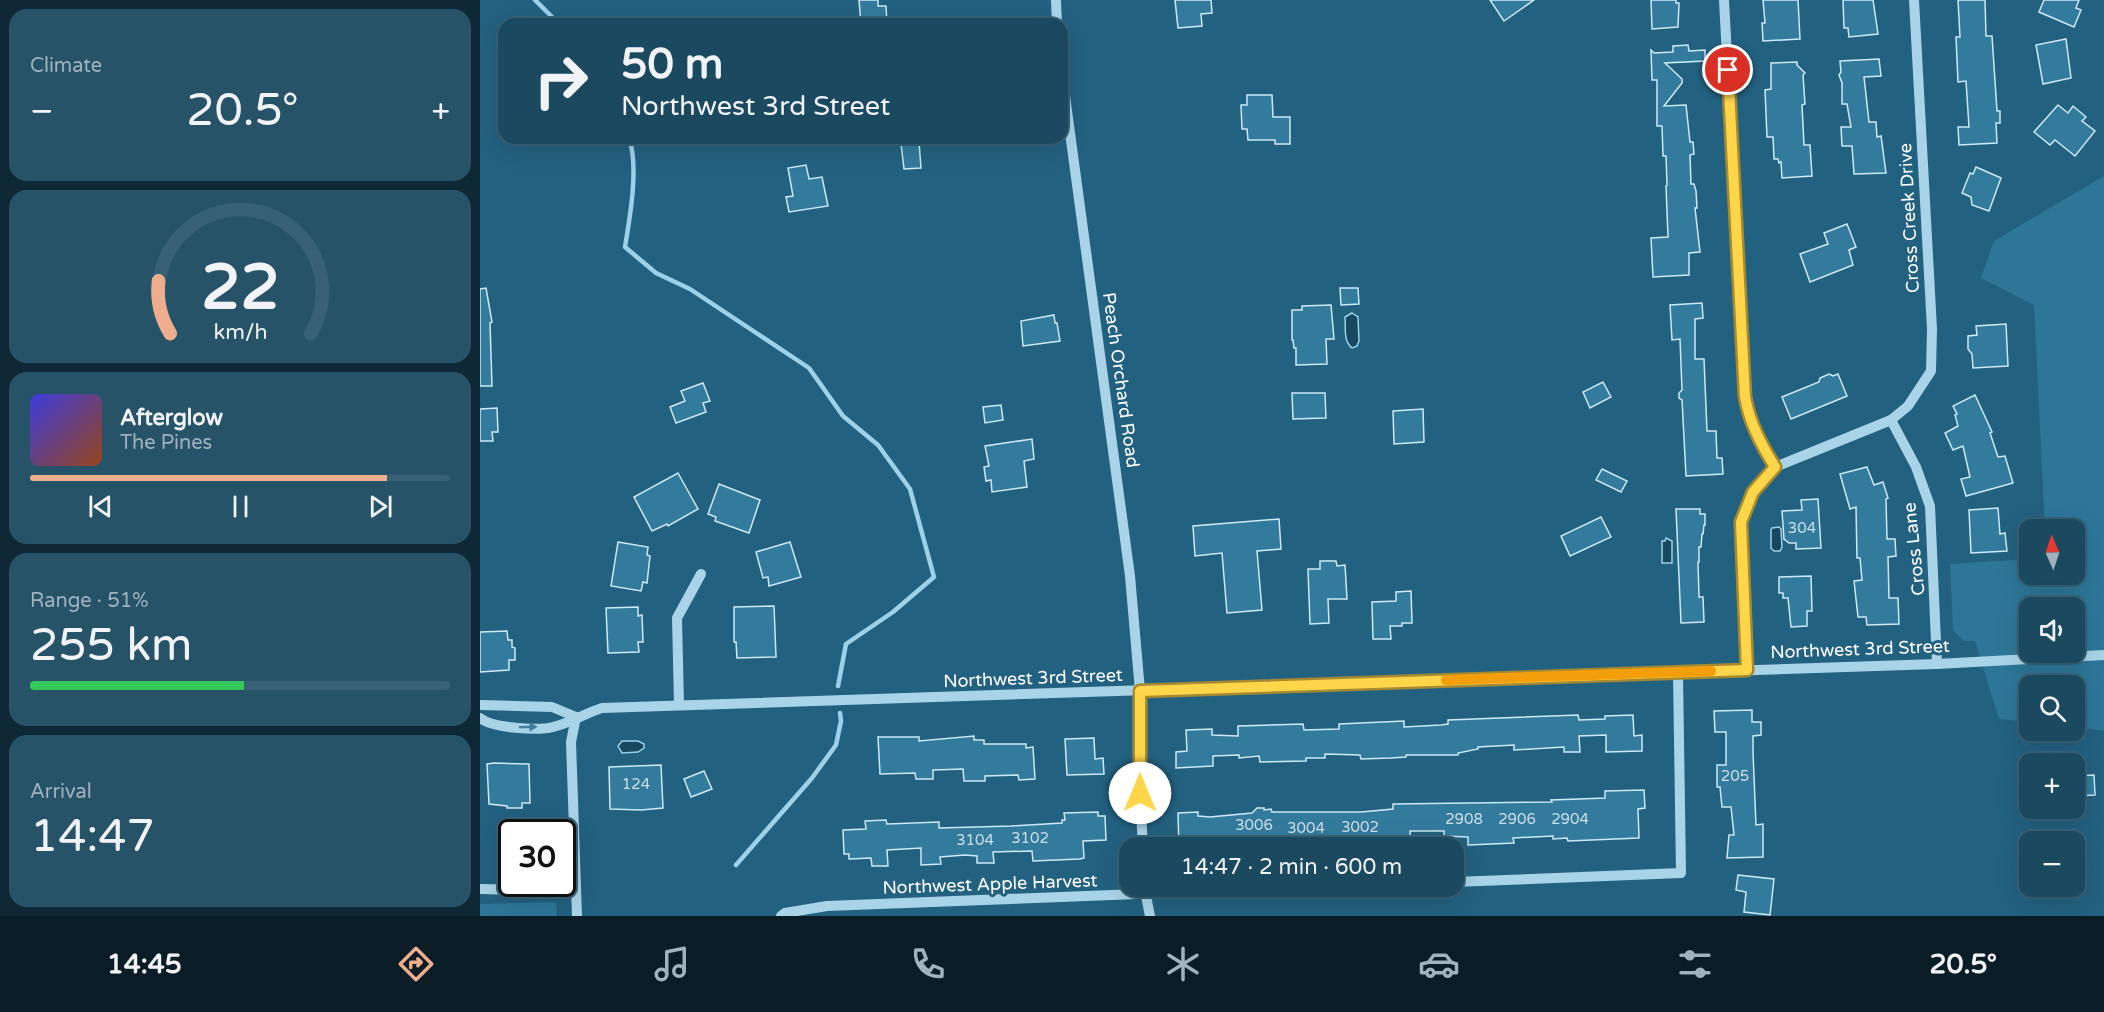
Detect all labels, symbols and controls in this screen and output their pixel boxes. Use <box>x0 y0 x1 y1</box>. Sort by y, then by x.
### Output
text: 50 m <box>621 39 723 90</box>
icon: right <box>522 42 600 120</box>
pin <box>1702 44 1753 95</box>
icon: arrive <box>1711 53 1744 86</box>
text: Climate <box>30 54 102 78</box>
text: 20.5° <box>186 84 299 138</box>
text: Northwest 3rd Street <box>621 90 890 123</box>
text: − <box>30 92 54 131</box>
text: + <box>431 92 450 131</box>
street label: Cross Creek Drive <box>1894 142 1924 294</box>
text: 22 <box>201 251 279 326</box>
street label: Peach Orchard Road <box>1098 291 1144 469</box>
text: km/h <box>213 319 267 345</box>
text: Afterglow <box>120 405 223 431</box>
text: The Pines <box>120 431 212 455</box>
icon: previous <box>84 490 117 523</box>
icon: pause <box>224 490 257 523</box>
icon: next <box>364 490 397 523</box>
street label: Cross Lane <box>1898 501 1930 597</box>
house number: 304 <box>1788 519 1816 537</box>
north arrow <box>2019 519 2085 585</box>
map controls <box>2019 519 2085 897</box>
text: Range · 51% <box>30 589 149 613</box>
button: sound <box>2019 597 2085 663</box>
text: 255 km <box>30 619 192 673</box>
street label: Northwest 3rd Street <box>1770 635 1950 663</box>
street label: Northwest 3rd Street <box>943 664 1123 692</box>
button: search <box>2019 675 2085 741</box>
one-way arrow <box>519 722 538 732</box>
button: + <box>2019 753 2085 819</box>
position arrow <box>1108 761 1172 825</box>
house number: 205 <box>1721 767 1749 785</box>
house number: 124 <box>622 775 650 793</box>
text: Arrival <box>30 780 92 804</box>
text: 14:47 <box>30 810 155 864</box>
house number: 2908 <box>1445 810 1483 828</box>
house number: 2906 <box>1498 810 1536 828</box>
house number: 2904 <box>1551 810 1589 828</box>
house number: 3006 <box>1235 816 1273 834</box>
house number: 3002 <box>1341 818 1379 836</box>
speed limit sign: 30 <box>498 819 576 897</box>
house number: 3004 <box>1287 819 1325 837</box>
house number: 3102 <box>1011 829 1049 847</box>
house number: 3104 <box>956 831 994 849</box>
button: − <box>2019 831 2085 897</box>
text: 14:47 · 2 min · 600 m <box>1181 854 1402 880</box>
street label: Northwest Apple Harvest <box>882 869 1098 899</box>
icon: directions <box>395 943 437 985</box>
icon: music <box>651 943 693 985</box>
icon: phone <box>907 943 949 985</box>
icon: climate <box>1162 943 1204 985</box>
icon: car <box>1418 943 1460 985</box>
icon: filters <box>1674 943 1716 985</box>
text: 14:45 <box>107 948 182 981</box>
text: 20.5° <box>1930 948 1997 981</box>

